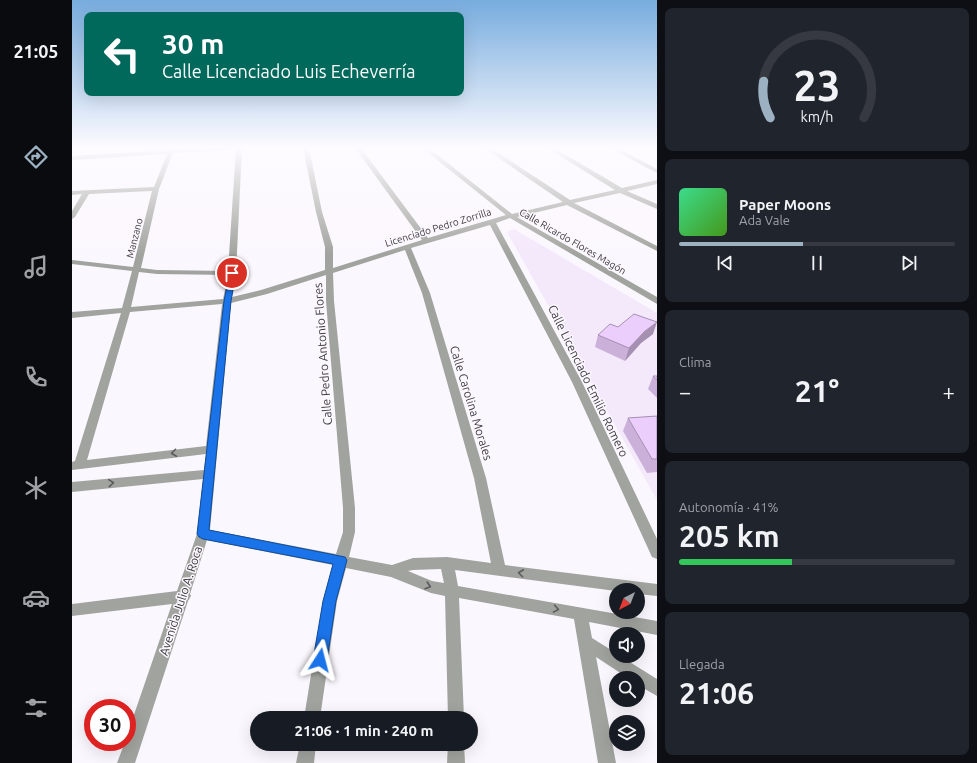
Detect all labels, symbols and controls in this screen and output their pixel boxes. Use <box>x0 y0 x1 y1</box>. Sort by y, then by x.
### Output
icon: left <box>96 28 148 80</box>
text: 30 m <box>162 28 224 59</box>
text: 21:05 <box>13 41 59 61</box>
text: Calle Licenciado Luis Echeverría <box>162 61 415 81</box>
text: 23 <box>794 61 840 108</box>
text: km/h <box>801 108 833 124</box>
icon: directions <box>22 143 50 171</box>
text: Paper Moons <box>739 196 831 213</box>
street label: Licenciado Pedro Zorrilla <box>384 206 493 249</box>
street label: Calle Ricardo Flores Magón <box>517 206 628 277</box>
text: Ada Vale <box>739 213 790 227</box>
street label: Manzano <box>124 217 145 259</box>
icon: previous <box>714 252 736 274</box>
icon: pause <box>806 252 828 274</box>
icon: next <box>898 252 920 274</box>
icon: music <box>22 253 50 281</box>
pin <box>215 256 249 290</box>
icon: arrive <box>221 262 243 284</box>
street label: Calle Pedro Antonio Flores <box>311 282 334 426</box>
street label: Calle Licenciado Emilio Romero <box>546 303 631 459</box>
street label: Calle Carolina Morales <box>448 344 495 462</box>
text: Clima <box>679 355 711 369</box>
icon: phone <box>22 363 50 391</box>
text: 21° <box>795 374 839 408</box>
text: − <box>679 379 691 404</box>
text: + <box>943 379 955 404</box>
one-way arrow <box>171 448 177 457</box>
icon: climate <box>22 474 50 502</box>
one-way arrow <box>108 479 114 488</box>
text: Autonomía · 41% <box>679 500 778 514</box>
text: 205 km <box>679 519 780 553</box>
street label: Avenida Julio A. Roca <box>157 544 204 657</box>
one-way arrow <box>518 569 524 578</box>
one-way arrow <box>425 581 432 590</box>
north arrow <box>609 583 645 619</box>
map controls <box>609 583 645 751</box>
icon: car <box>22 584 50 612</box>
one-way arrow <box>553 604 559 613</box>
button: sound <box>609 627 645 663</box>
position arrow <box>299 639 341 681</box>
text: Llegada <box>679 657 725 671</box>
button: search <box>609 671 645 707</box>
text: 21:06 <box>679 676 754 710</box>
icon: filters <box>22 694 50 722</box>
speed limit sign: 30 <box>84 699 136 751</box>
button: layers <box>609 715 645 751</box>
text: 21:06 · 1 min · 240 m <box>295 722 433 739</box>

